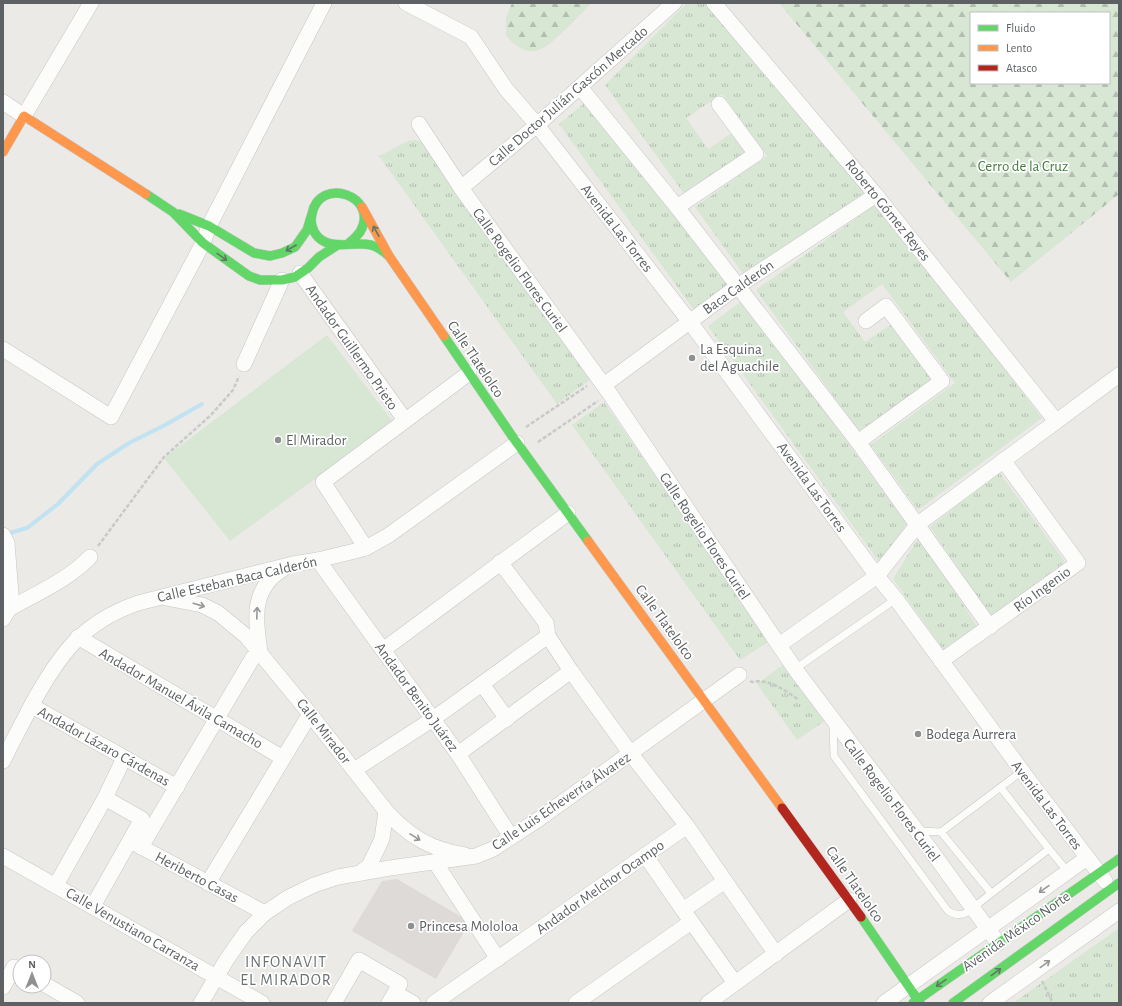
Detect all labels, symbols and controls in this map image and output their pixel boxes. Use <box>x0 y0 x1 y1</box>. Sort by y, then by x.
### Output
legend <box>970 12 1110 84</box>
text: Fluido <box>1006 22 1035 34</box>
street label: Calle Doctor Julián Gascón Mercado <box>486 23 651 169</box>
text: Lento <box>1006 42 1032 54</box>
text: Atasco <box>1006 62 1037 74</box>
street label: Roberto Gómez Reyes <box>842 157 933 264</box>
park label: Cerro de la Cruz <box>978 159 1068 174</box>
street label: Avenida Las Torres <box>578 182 655 275</box>
street label: Calle Rogelio Flores Curiel <box>470 205 570 335</box>
one-way arrow <box>371 225 379 237</box>
one-way arrow <box>285 245 297 253</box>
one-way arrow <box>217 252 228 261</box>
street label: Baca Calderón <box>700 257 777 317</box>
street label: Andador Guillermo Prieto <box>303 282 401 413</box>
street label: Calle Tlatelolco <box>445 318 507 400</box>
place label: La Esquina del Aguachile <box>700 342 779 374</box>
marker: La Esquina del Aguachile <box>687 353 697 363</box>
place label: El Mirador <box>286 433 346 448</box>
marker: El Mirador <box>273 435 283 445</box>
street label: Avenida Las Torres <box>774 440 849 535</box>
street label: Calle Rogelio Flores Curiel <box>657 470 753 602</box>
street label: Calle Esteban Baca Calderón <box>156 554 318 605</box>
street label: Río Ingenio <box>1011 564 1074 615</box>
street label: Calle Tlatelolco <box>632 582 697 663</box>
one-way arrow <box>192 602 205 609</box>
one-way arrow <box>253 607 260 620</box>
street label: Andador Benito Juárez <box>372 640 461 755</box>
street label: Andador Manuel Ávila Camacho <box>96 644 266 751</box>
street label: Calle Mirador <box>294 696 354 767</box>
street label: Andador Lázaro Cárdenas <box>35 704 172 789</box>
place label: Bodega Aurrera <box>926 727 1016 742</box>
marker: Bodega Aurrera <box>913 729 923 739</box>
street label: Calle Rogelio Flores Curiel <box>841 736 943 865</box>
street label: Calle Luis Echeverría Álvarez <box>488 748 633 853</box>
street label: Avenida Las Torres <box>1008 758 1085 853</box>
one-way arrow <box>409 834 421 842</box>
street label: Andador Melchor Ocampo <box>534 838 667 937</box>
street label: Calle Tlatelolco <box>823 844 886 925</box>
street label: Heriberto Casas <box>153 849 241 906</box>
street label: Calle Venustiano Carranza <box>63 885 202 974</box>
one-way arrow <box>1039 885 1050 893</box>
street label: Avenida México Norte <box>960 889 1073 974</box>
place label: Princesa Mololoa <box>419 919 518 934</box>
marker: Princesa Mololoa <box>406 921 416 931</box>
north arrow <box>12 954 52 994</box>
district label: INFONAVIT EL MIRADOR <box>240 954 332 988</box>
text: N <box>28 959 36 970</box>
one-way arrow <box>1039 960 1050 968</box>
one-way arrow <box>990 968 1001 976</box>
one-way arrow <box>935 979 946 987</box>

